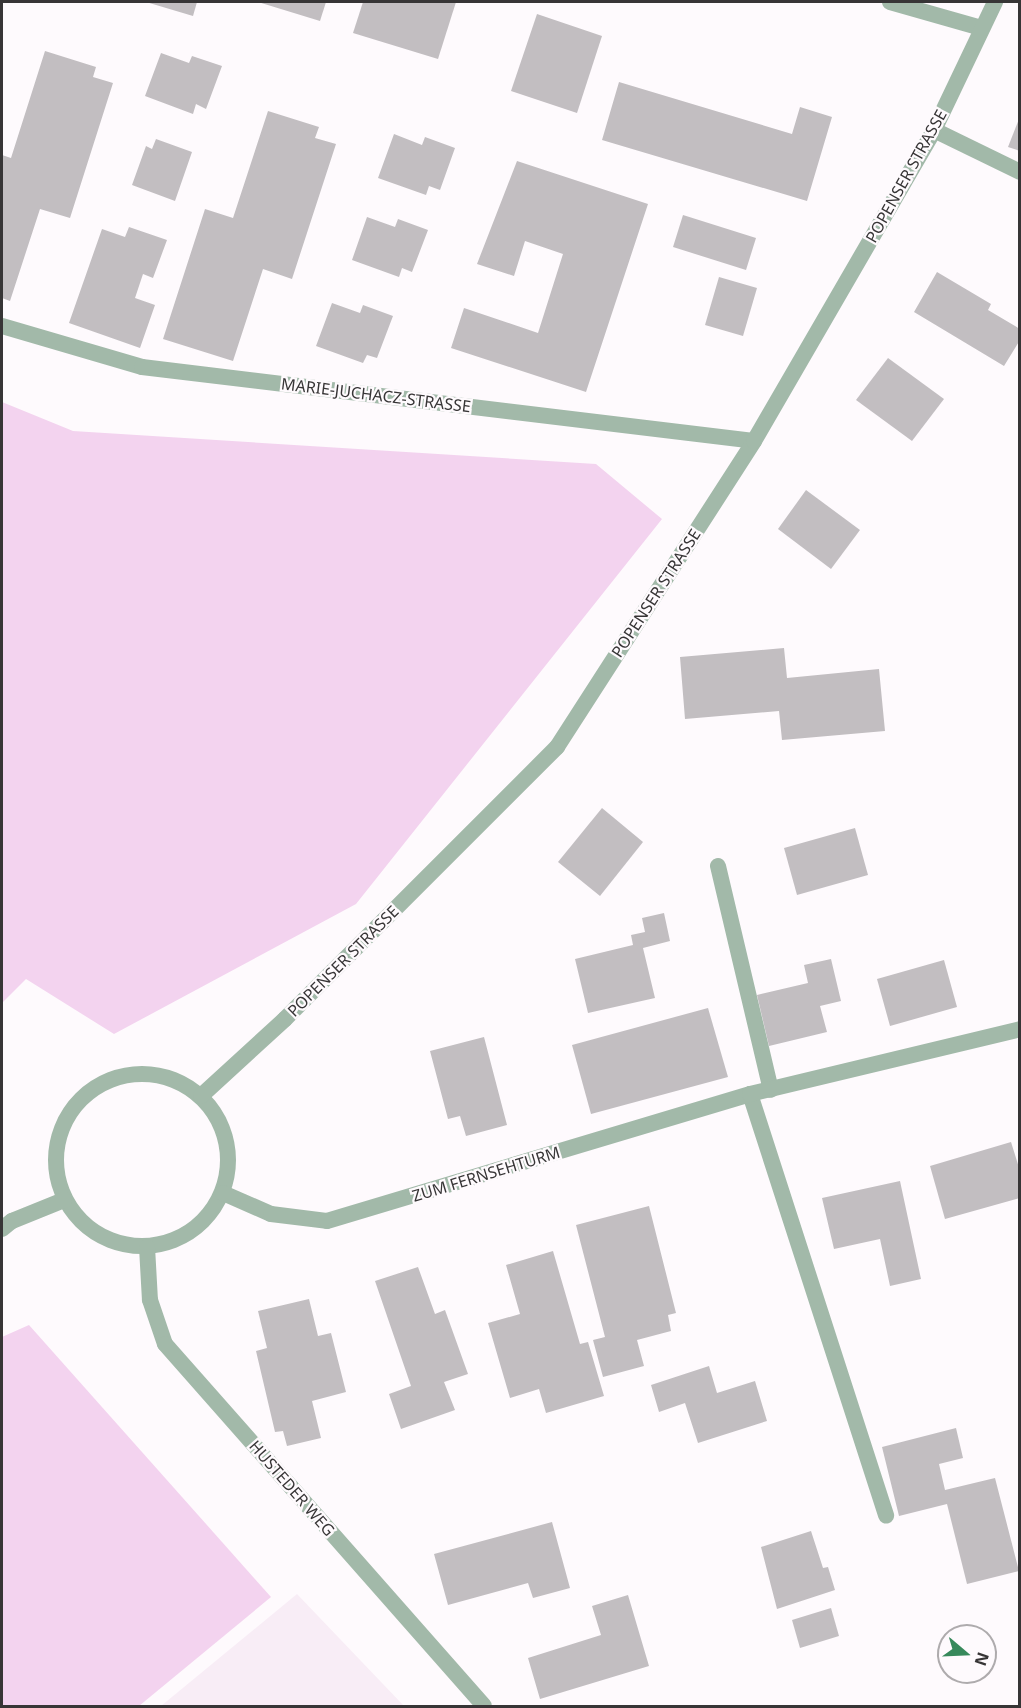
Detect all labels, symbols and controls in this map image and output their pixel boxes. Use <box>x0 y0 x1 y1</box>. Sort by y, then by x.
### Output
street label: POPENSER STRASSE <box>861 106 951 246</box>
street label: MARIE-JUCHACZ-STRASSE <box>280 374 472 416</box>
street label: POPENSER STRASSE <box>607 525 705 661</box>
street label: POPENSER STRASSE <box>284 902 402 1020</box>
street label: ZUM FERNSEHTURM <box>410 1142 562 1206</box>
street label: HUSTEDER WEG <box>245 1436 339 1540</box>
north arrow <box>937 1624 997 1684</box>
text: N <box>970 1649 995 1669</box>

